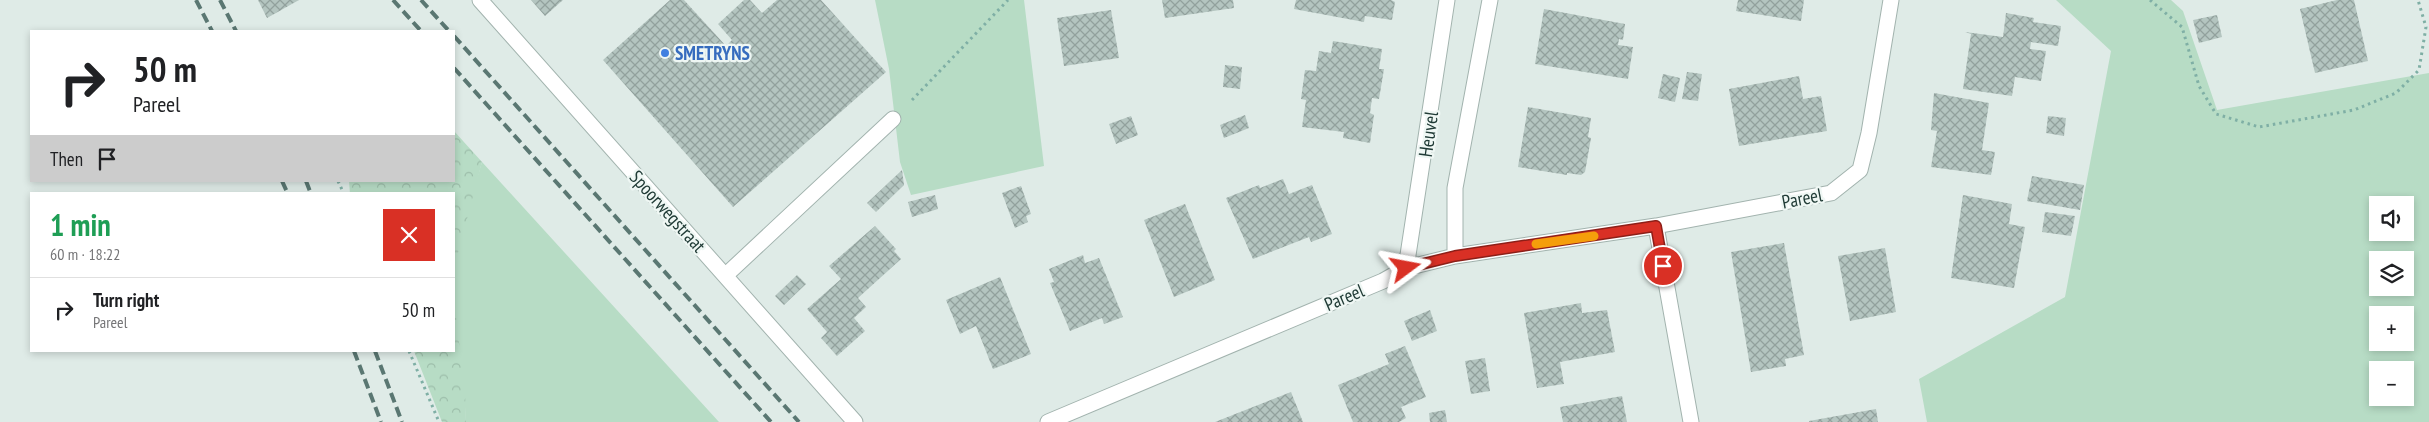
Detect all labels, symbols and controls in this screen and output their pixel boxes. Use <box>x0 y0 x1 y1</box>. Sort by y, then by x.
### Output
place label: SMETRYNS <box>675 41 750 65</box>
text: 50 m <box>133 46 197 92</box>
marker: SMETRYNS <box>659 47 671 59</box>
icon: right <box>50 50 115 115</box>
text: Pareel <box>133 90 180 118</box>
street label: Heuvel <box>1413 109 1443 158</box>
icon: arrive <box>93 145 121 173</box>
text: Then <box>50 147 83 171</box>
street label: Spoorwegstraat <box>625 165 712 258</box>
street label: Pareel <box>1780 182 1825 214</box>
map controls <box>2369 196 2414 406</box>
button: sound <box>2369 196 2414 241</box>
text: 1 min <box>50 205 111 244</box>
button: close <box>383 209 435 261</box>
position arrow <box>1379 241 1431 293</box>
text: 60 m · 18:22 <box>50 244 121 264</box>
pin <box>1642 245 1684 287</box>
button: layers <box>2369 251 2414 296</box>
icon: arrive <box>1649 252 1677 280</box>
street label: Pareel <box>1321 278 1368 316</box>
text: Turn right <box>93 288 159 312</box>
icon: right <box>50 296 78 324</box>
text: 50 m <box>402 298 435 322</box>
button: + <box>2369 306 2414 351</box>
text: Pareel <box>93 312 127 332</box>
button: − <box>2369 361 2414 406</box>

